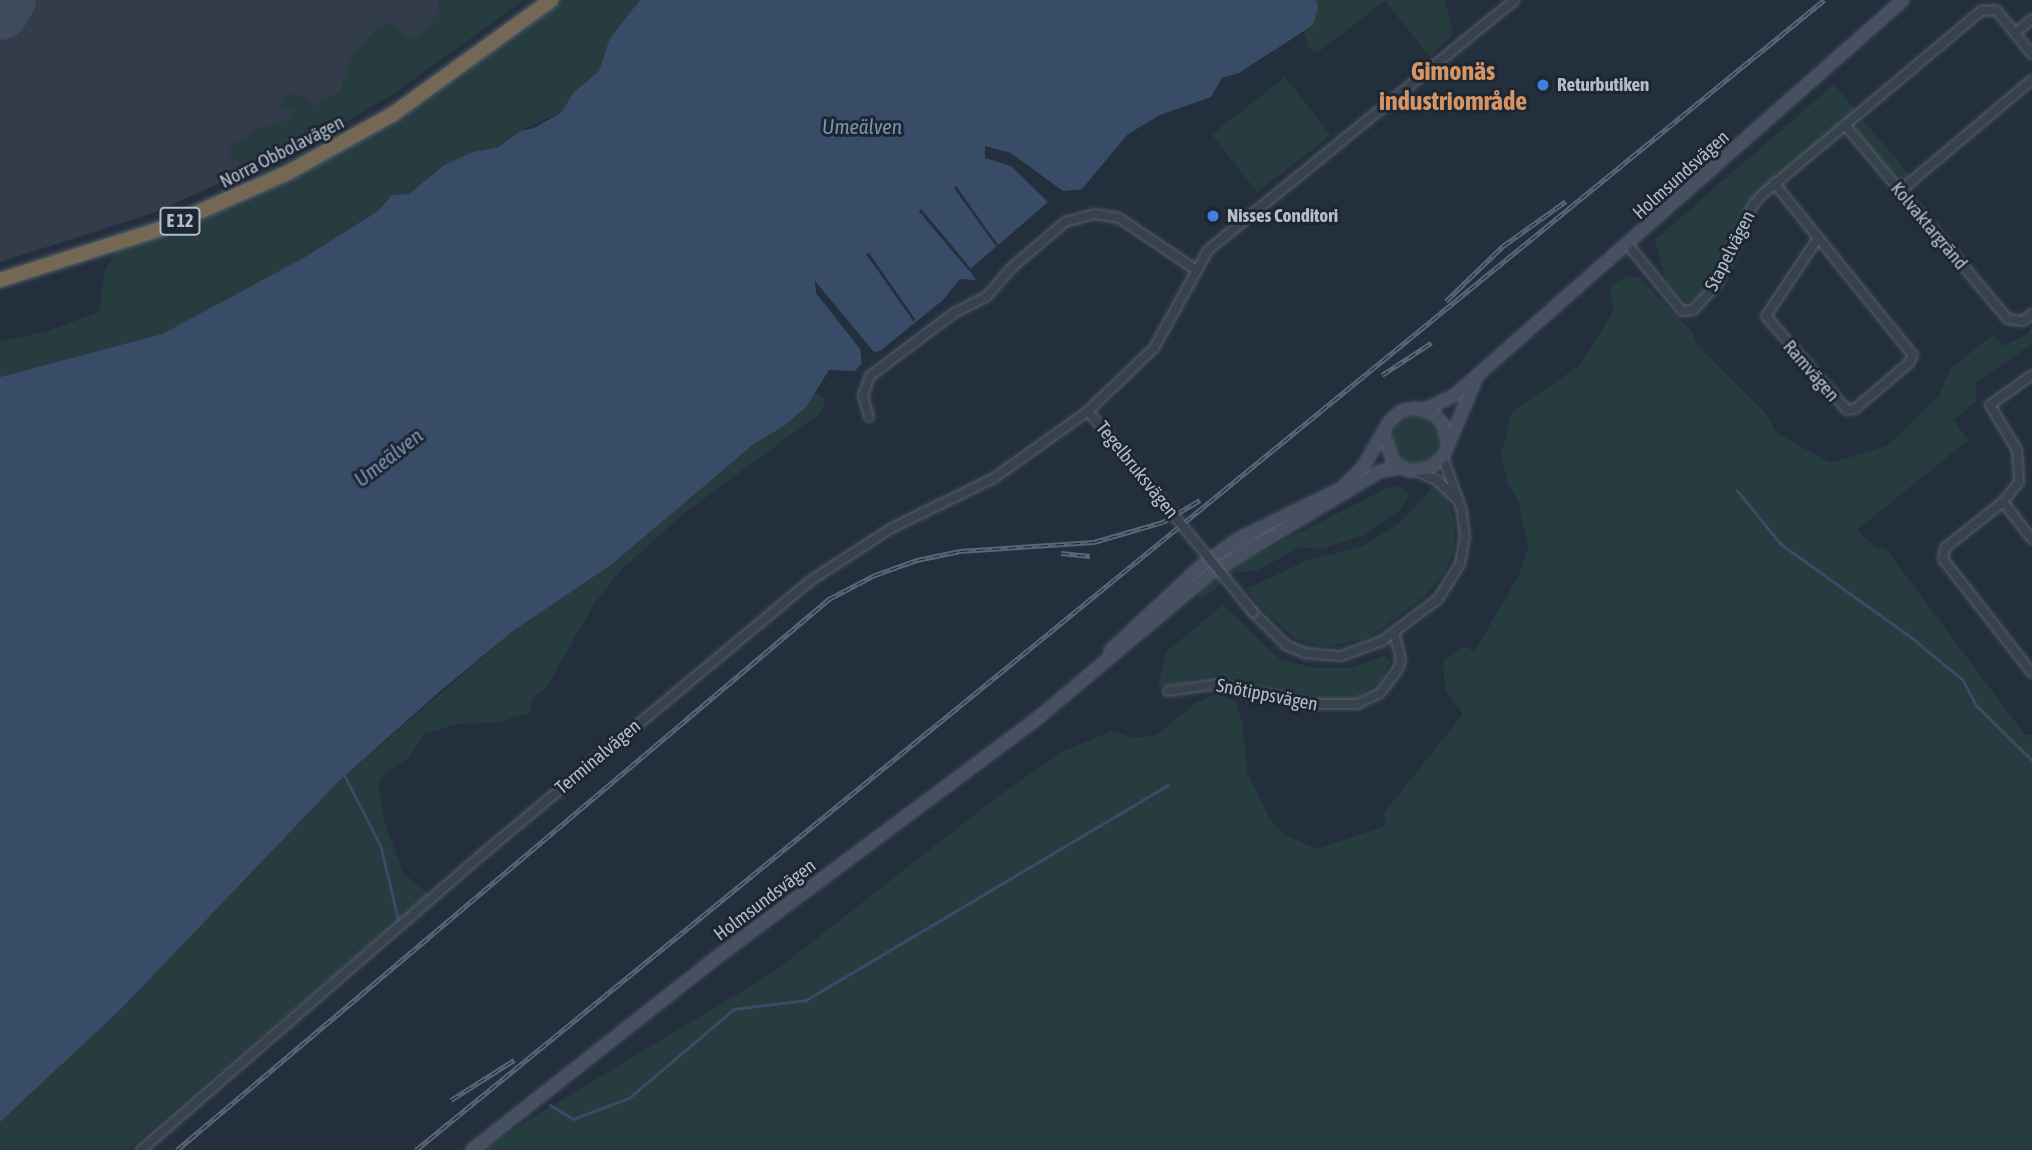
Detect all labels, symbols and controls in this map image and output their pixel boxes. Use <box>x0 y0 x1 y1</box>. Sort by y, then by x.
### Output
district label: Gimonäs industriområde <box>1379 56 1527 118</box>
place label: Returbutiken <box>1557 74 1649 96</box>
marker: Returbutiken <box>1535 77 1551 93</box>
street label: Norra Obbolavägen <box>216 111 348 193</box>
water label: Umeälven <box>822 113 902 139</box>
street label: Holmsundsvägen <box>1628 126 1734 224</box>
street label: Kolvaktargränd <box>1886 178 1972 274</box>
place label: Nisses Conditori <box>1227 205 1338 227</box>
road number: E 12 <box>159 206 201 236</box>
street label: Stapelvägen <box>1700 207 1760 295</box>
marker: Nisses Conditori <box>1205 208 1221 224</box>
street label: Ramvägen <box>1778 336 1844 406</box>
street label: Tegelbruksvägen <box>1091 417 1183 523</box>
water label: Umeälven <box>349 422 427 492</box>
street label: Snötippsvägen <box>1214 674 1320 716</box>
street label: Terminalvägen <box>551 715 645 799</box>
street label: Holmsundsvägen <box>710 854 820 946</box>

